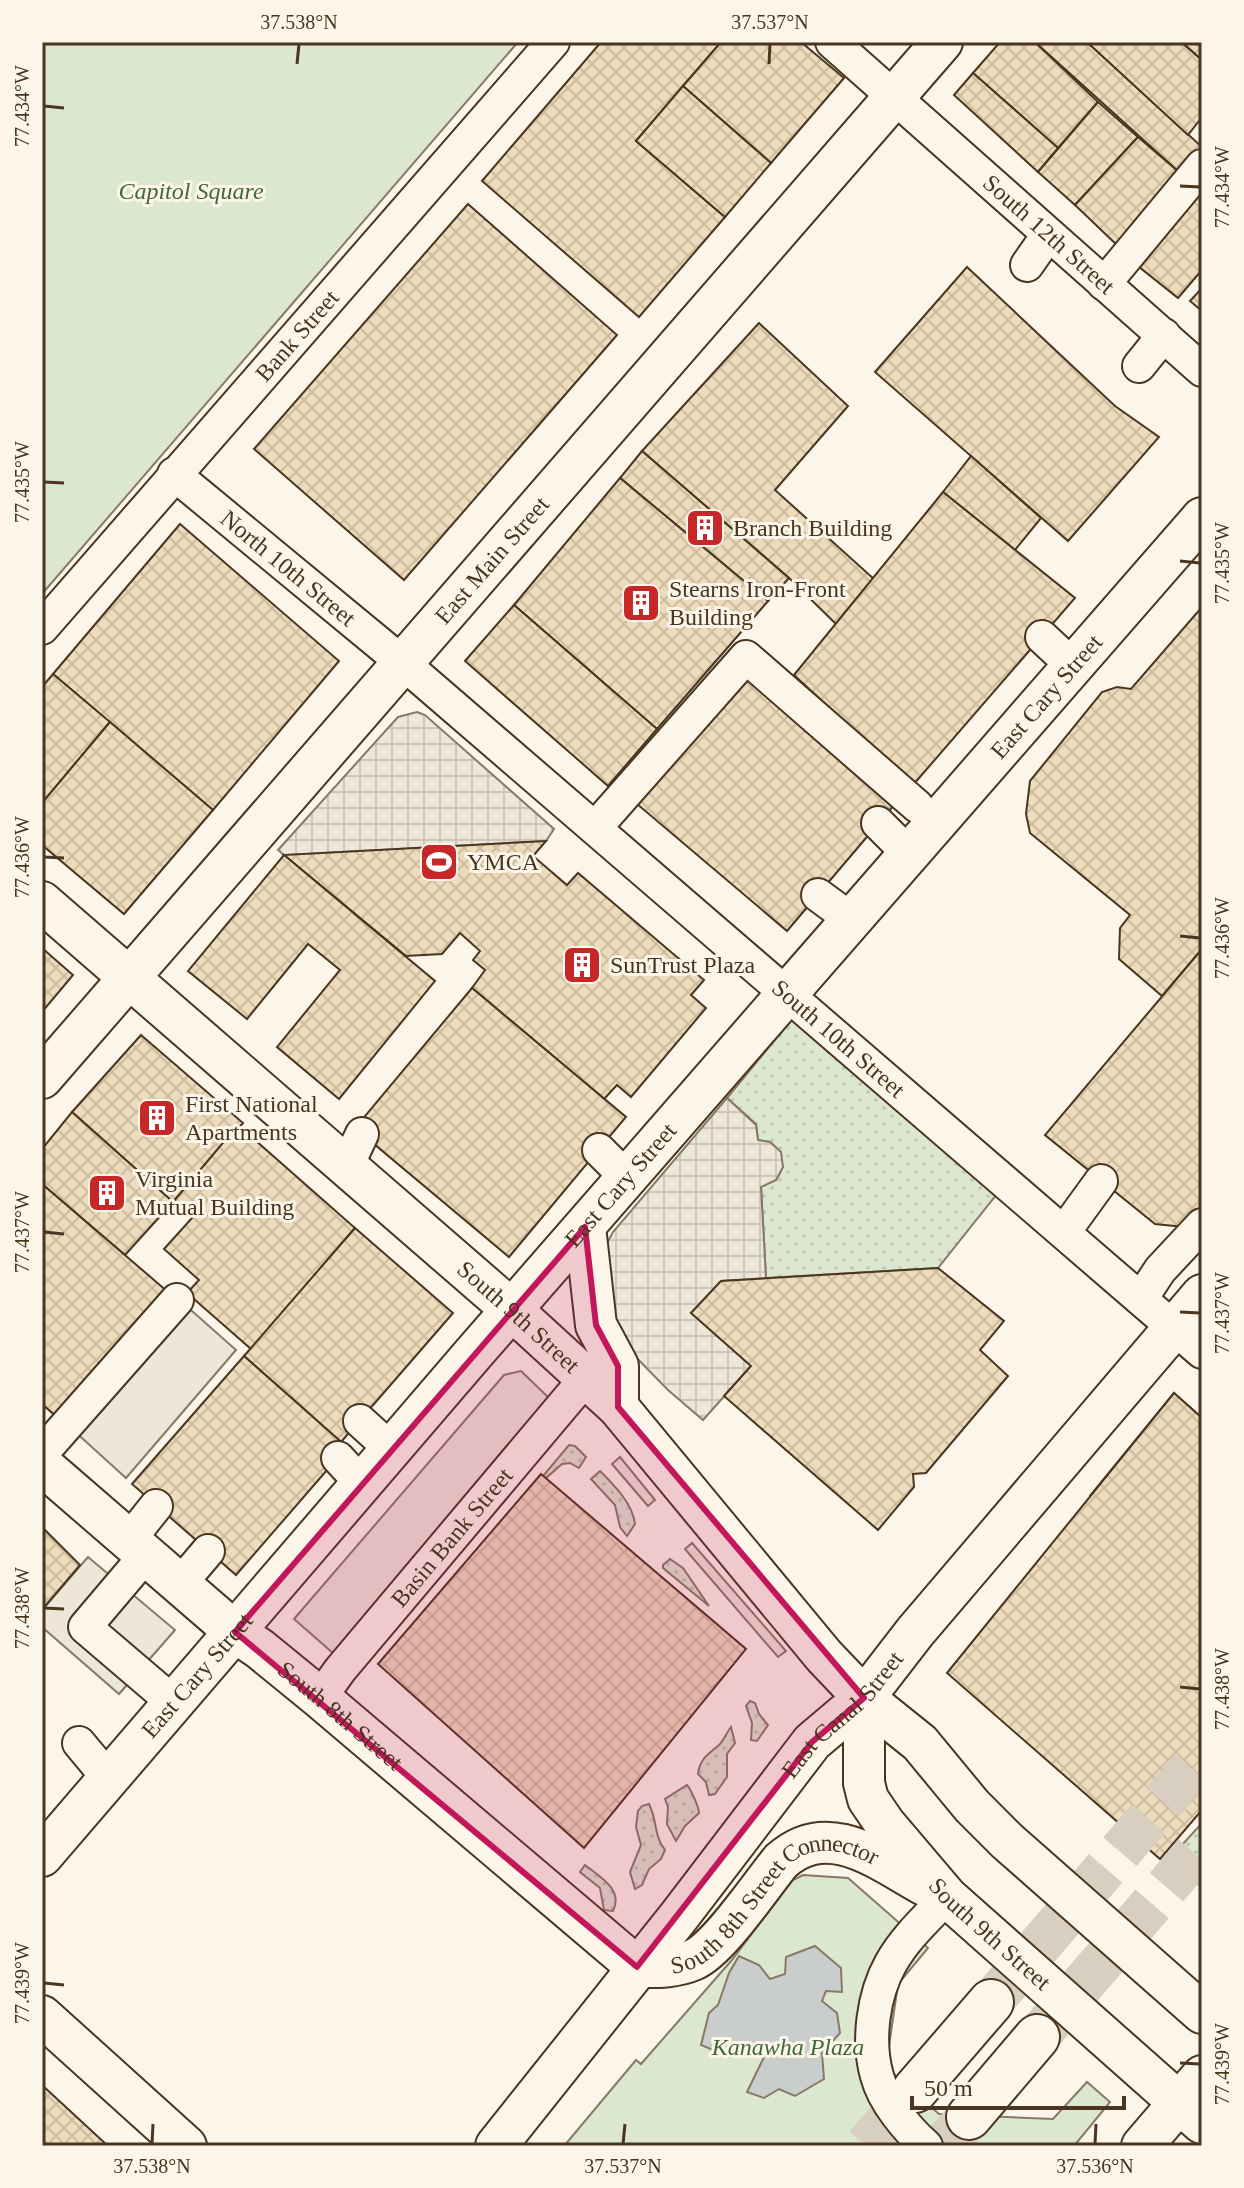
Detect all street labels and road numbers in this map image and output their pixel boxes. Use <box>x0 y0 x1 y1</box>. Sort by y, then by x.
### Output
street label: South 12th Street <box>978 169 1120 300</box>
street label: Bank Street <box>250 284 344 387</box>
street label: East Main Street <box>430 491 554 629</box>
street label: North 10th Street <box>216 505 361 631</box>
street label: East Cary Street <box>985 629 1108 764</box>
street label: South 10th Street <box>767 974 910 1103</box>
street label: East Cary Street <box>559 1117 682 1252</box>
street label: South 9th Street <box>452 1256 585 1379</box>
street label: Basin Bank Street <box>386 1462 518 1612</box>
street label: East Cary Street <box>136 1608 258 1743</box>
street label: East Canal Street <box>776 1646 909 1783</box>
street label: South 8th Street <box>273 1656 408 1776</box>
street label: South 8th Street Connector <box>668 1830 883 1979</box>
street label: South 9th Street <box>924 1873 1056 1996</box>

